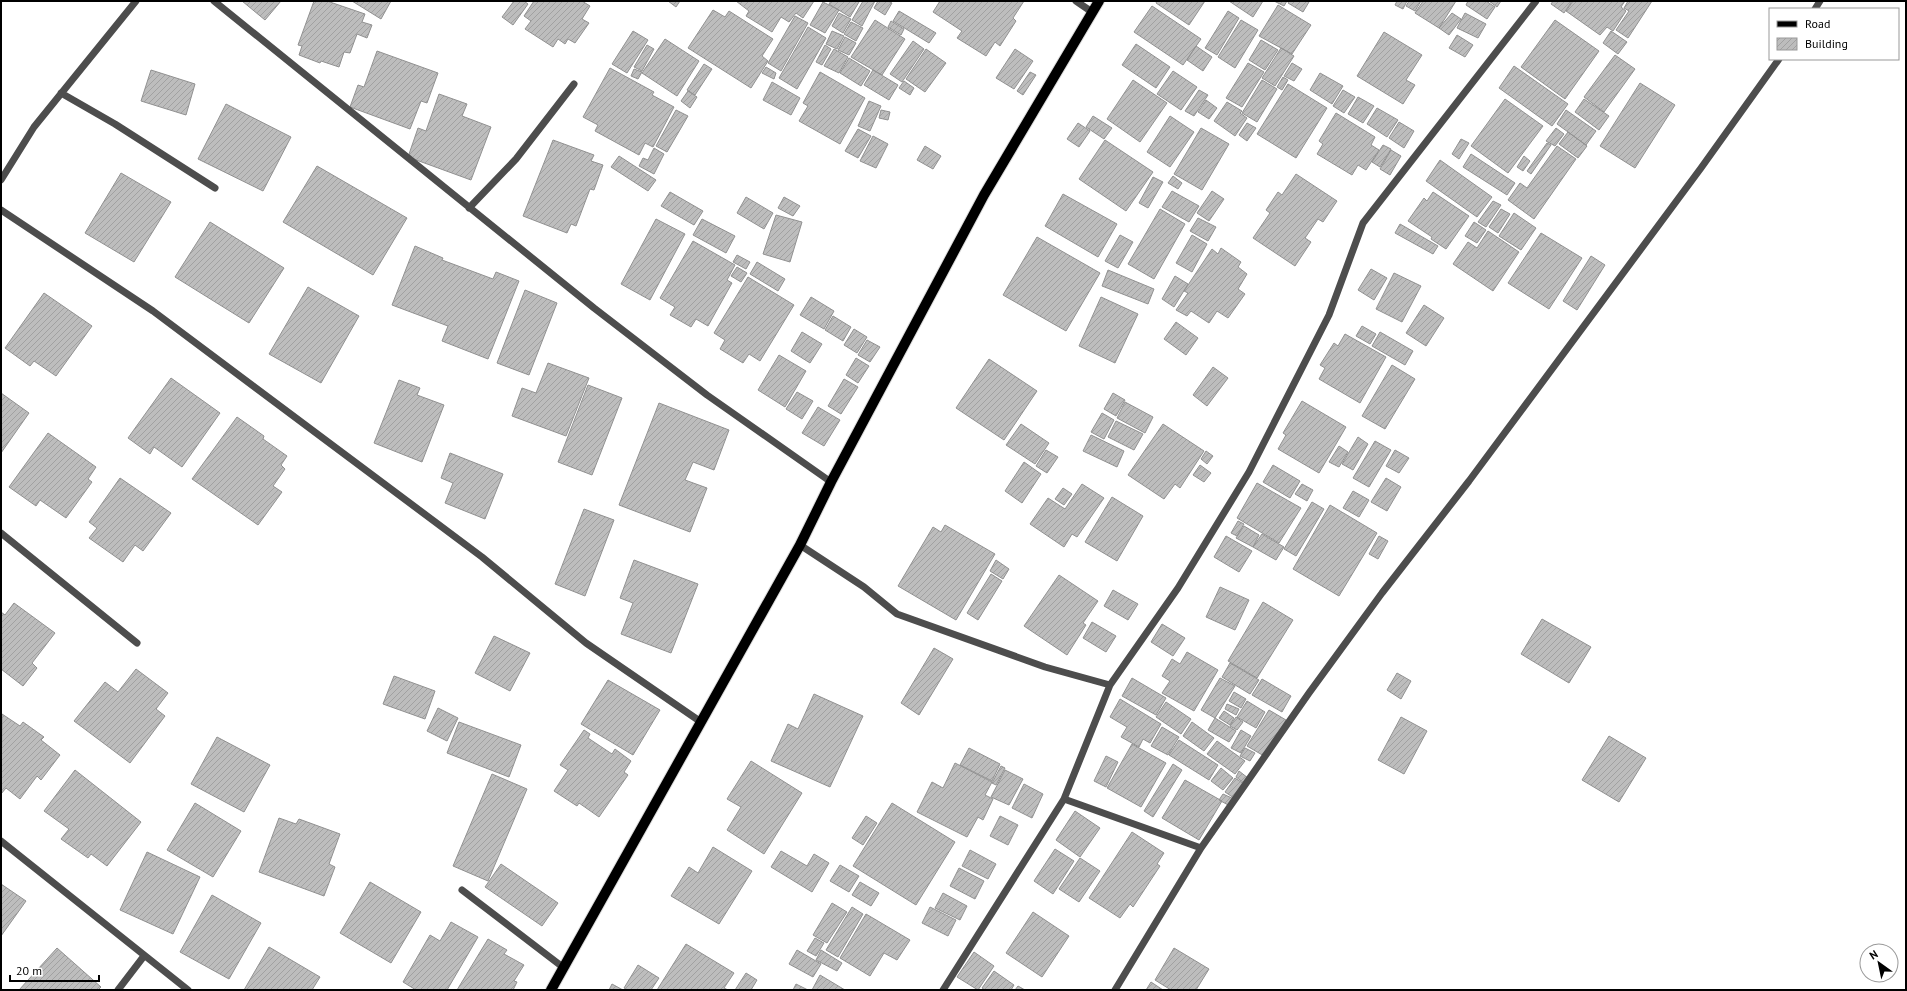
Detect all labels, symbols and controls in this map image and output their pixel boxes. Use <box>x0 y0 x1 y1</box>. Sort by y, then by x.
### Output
legend <box>1769 8 1899 60</box>
text: Road <box>1805 16 1830 31</box>
text: Building <box>1805 36 1848 51</box>
north arrow <box>1859 943 1899 983</box>
text: N <box>1867 947 1880 962</box>
scale bar <box>10 957 99 983</box>
text: 20 m <box>16 963 42 978</box>

